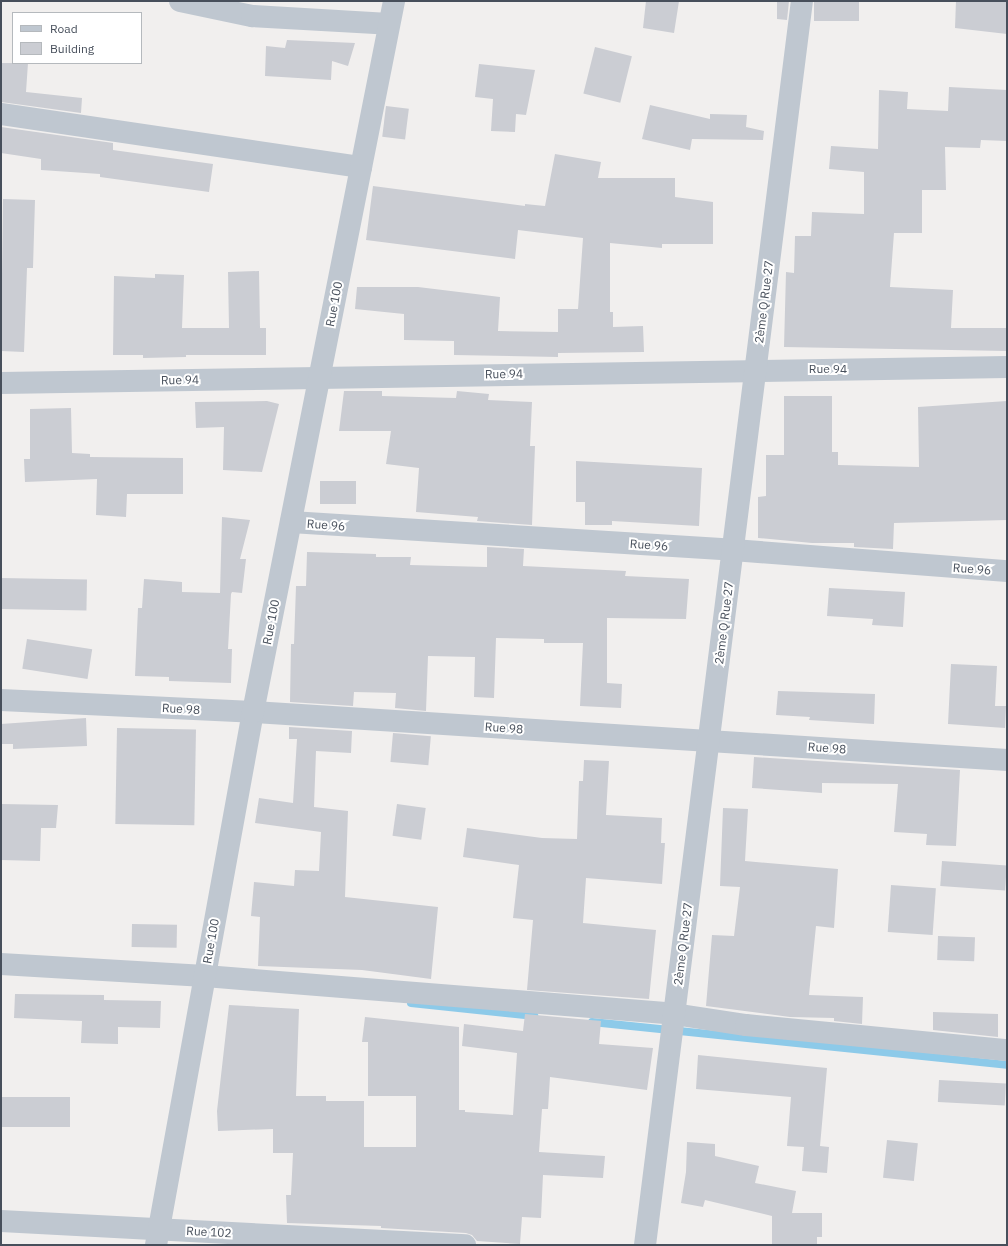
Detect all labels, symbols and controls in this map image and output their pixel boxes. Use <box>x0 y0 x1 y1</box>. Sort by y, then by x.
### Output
legend <box>12 12 142 64</box>
text: Road <box>50 21 78 36</box>
text: Building <box>50 41 94 56</box>
street label: 2ème Q Rue 27 <box>752 260 776 344</box>
street label: Rue 100 <box>323 280 345 328</box>
street label: Rue 94 <box>809 362 847 376</box>
street label: Rue 94 <box>485 366 523 382</box>
street label: Rue 94 <box>161 372 199 388</box>
street label: Rue 96 <box>306 516 346 534</box>
street label: Rue 96 <box>629 536 669 554</box>
street label: Rue 96 <box>952 560 992 578</box>
street label: 2ème Q Rue 27 <box>712 581 736 665</box>
street label: Rue 100 <box>260 598 282 646</box>
street label: Rue 98 <box>161 701 201 717</box>
street label: Rue 98 <box>484 719 524 737</box>
street label: Rue 98 <box>807 739 847 757</box>
street label: 2ème Q Rue 27 <box>671 902 695 986</box>
street label: Rue 100 <box>200 917 222 965</box>
street label: Rue 102 <box>186 1224 232 1240</box>

